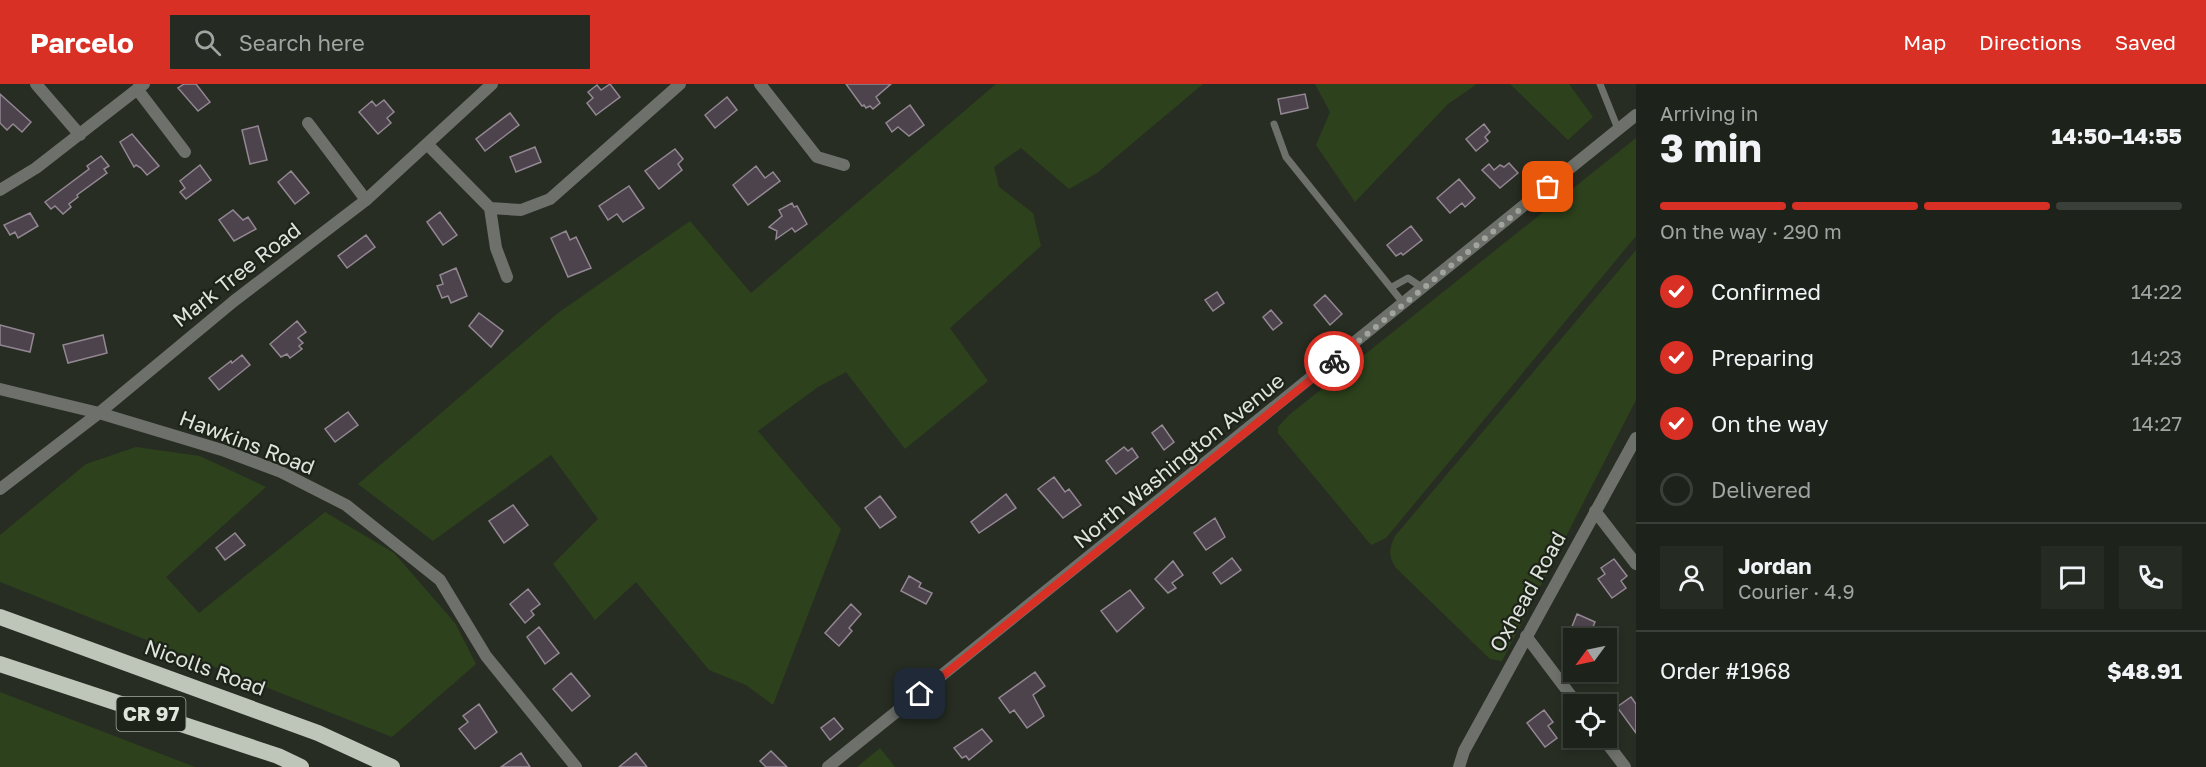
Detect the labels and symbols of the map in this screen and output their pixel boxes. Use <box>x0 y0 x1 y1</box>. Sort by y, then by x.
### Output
pin <box>1522 161 1573 212</box>
street label: Mark Tree Road <box>167 216 306 332</box>
courier <box>1304 331 1364 391</box>
street label: North Washington Avenue <box>1068 367 1289 553</box>
street label: Hawkins Road <box>176 404 319 480</box>
street label: Oxhead Road <box>1483 527 1571 656</box>
north arrow <box>1563 628 1617 682</box>
street label: Nicolls Road <box>141 633 269 701</box>
pin <box>894 668 945 719</box>
road number: CR 97 <box>116 697 186 731</box>

